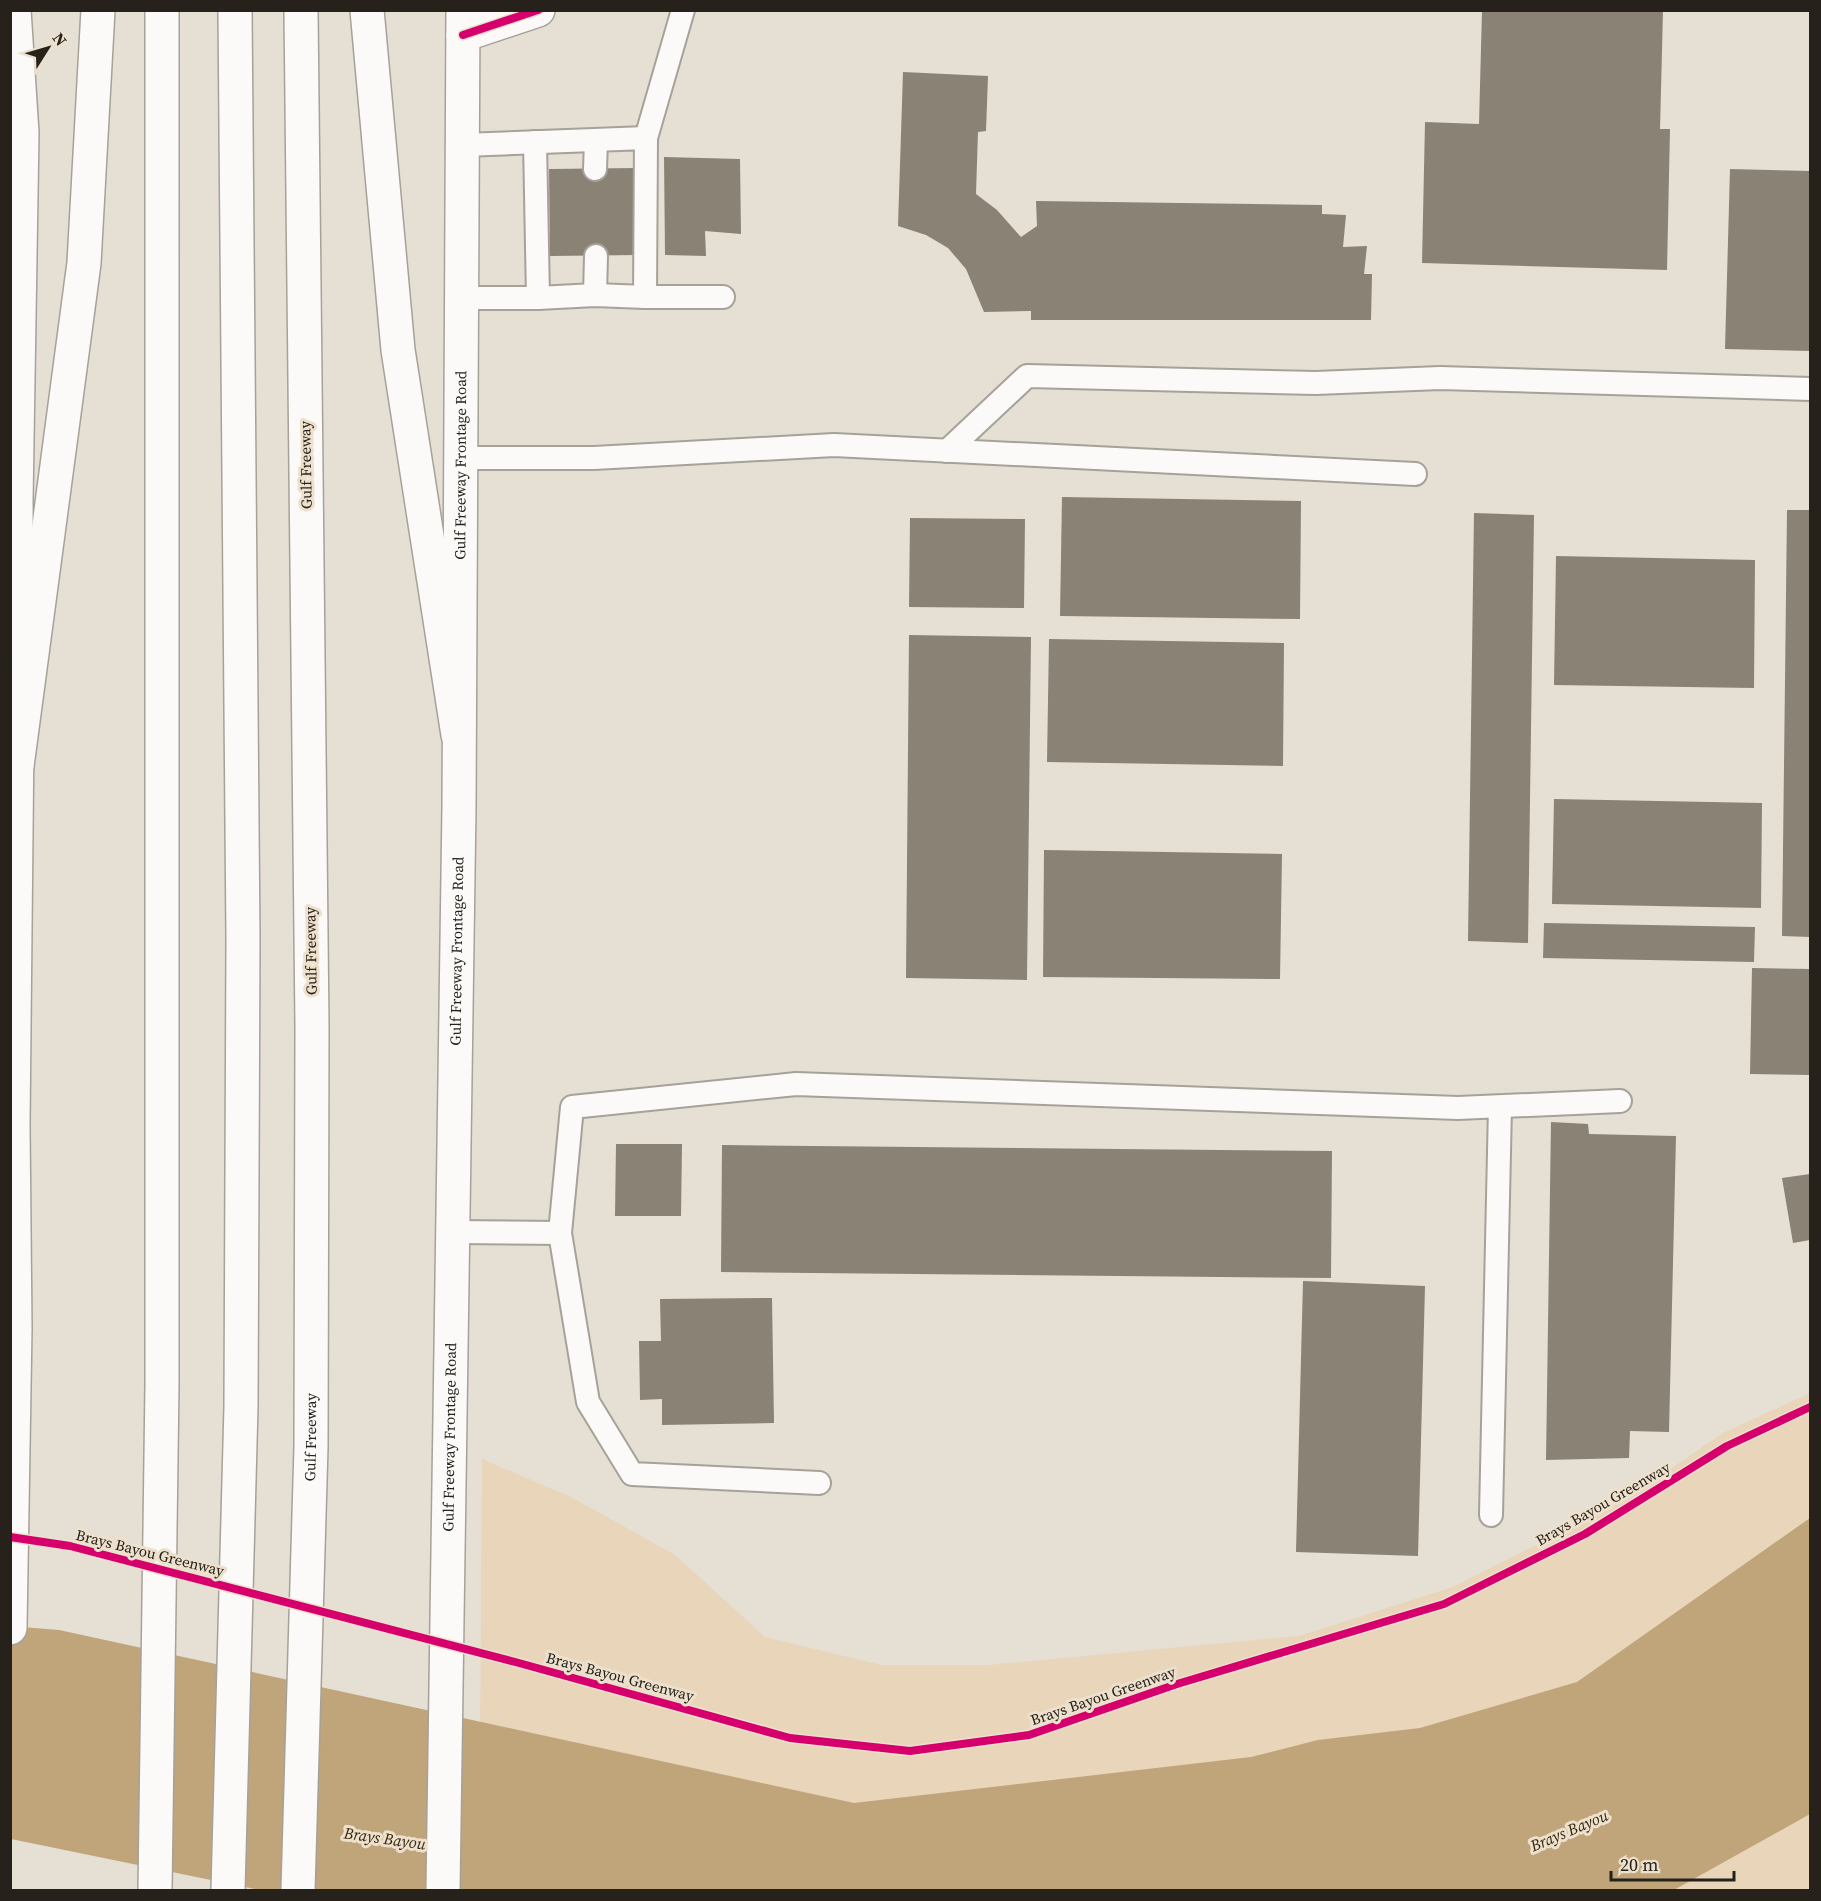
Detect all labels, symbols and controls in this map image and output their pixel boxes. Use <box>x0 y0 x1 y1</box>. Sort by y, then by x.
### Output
north arrow <box>18 18 78 78</box>
text: N <box>48 28 72 51</box>
street label: Gulf Freeway Frontage Road <box>449 370 471 560</box>
street label: Gulf Freeway <box>294 420 317 509</box>
street label: Gulf Freeway Frontage Road <box>444 856 468 1046</box>
street label: Gulf Freeway <box>299 906 322 995</box>
street label: Gulf Freeway Frontage Road <box>437 1342 461 1532</box>
street label: Gulf Freeway <box>299 1393 321 1482</box>
street label: Brays Bayou Greenway <box>1532 1456 1674 1551</box>
street label: Brays Bayou Greenway <box>74 1524 227 1581</box>
street label: Brays Bayou Greenway <box>544 1647 697 1706</box>
street label: Brays Bayou Greenway <box>1028 1661 1178 1730</box>
water label: Brays Bayou <box>1526 1803 1612 1857</box>
water label: Brays Bayou <box>341 1821 428 1855</box>
scale bar <box>1611 1844 1734 1882</box>
text: 20 m <box>1620 1852 1658 1877</box>

